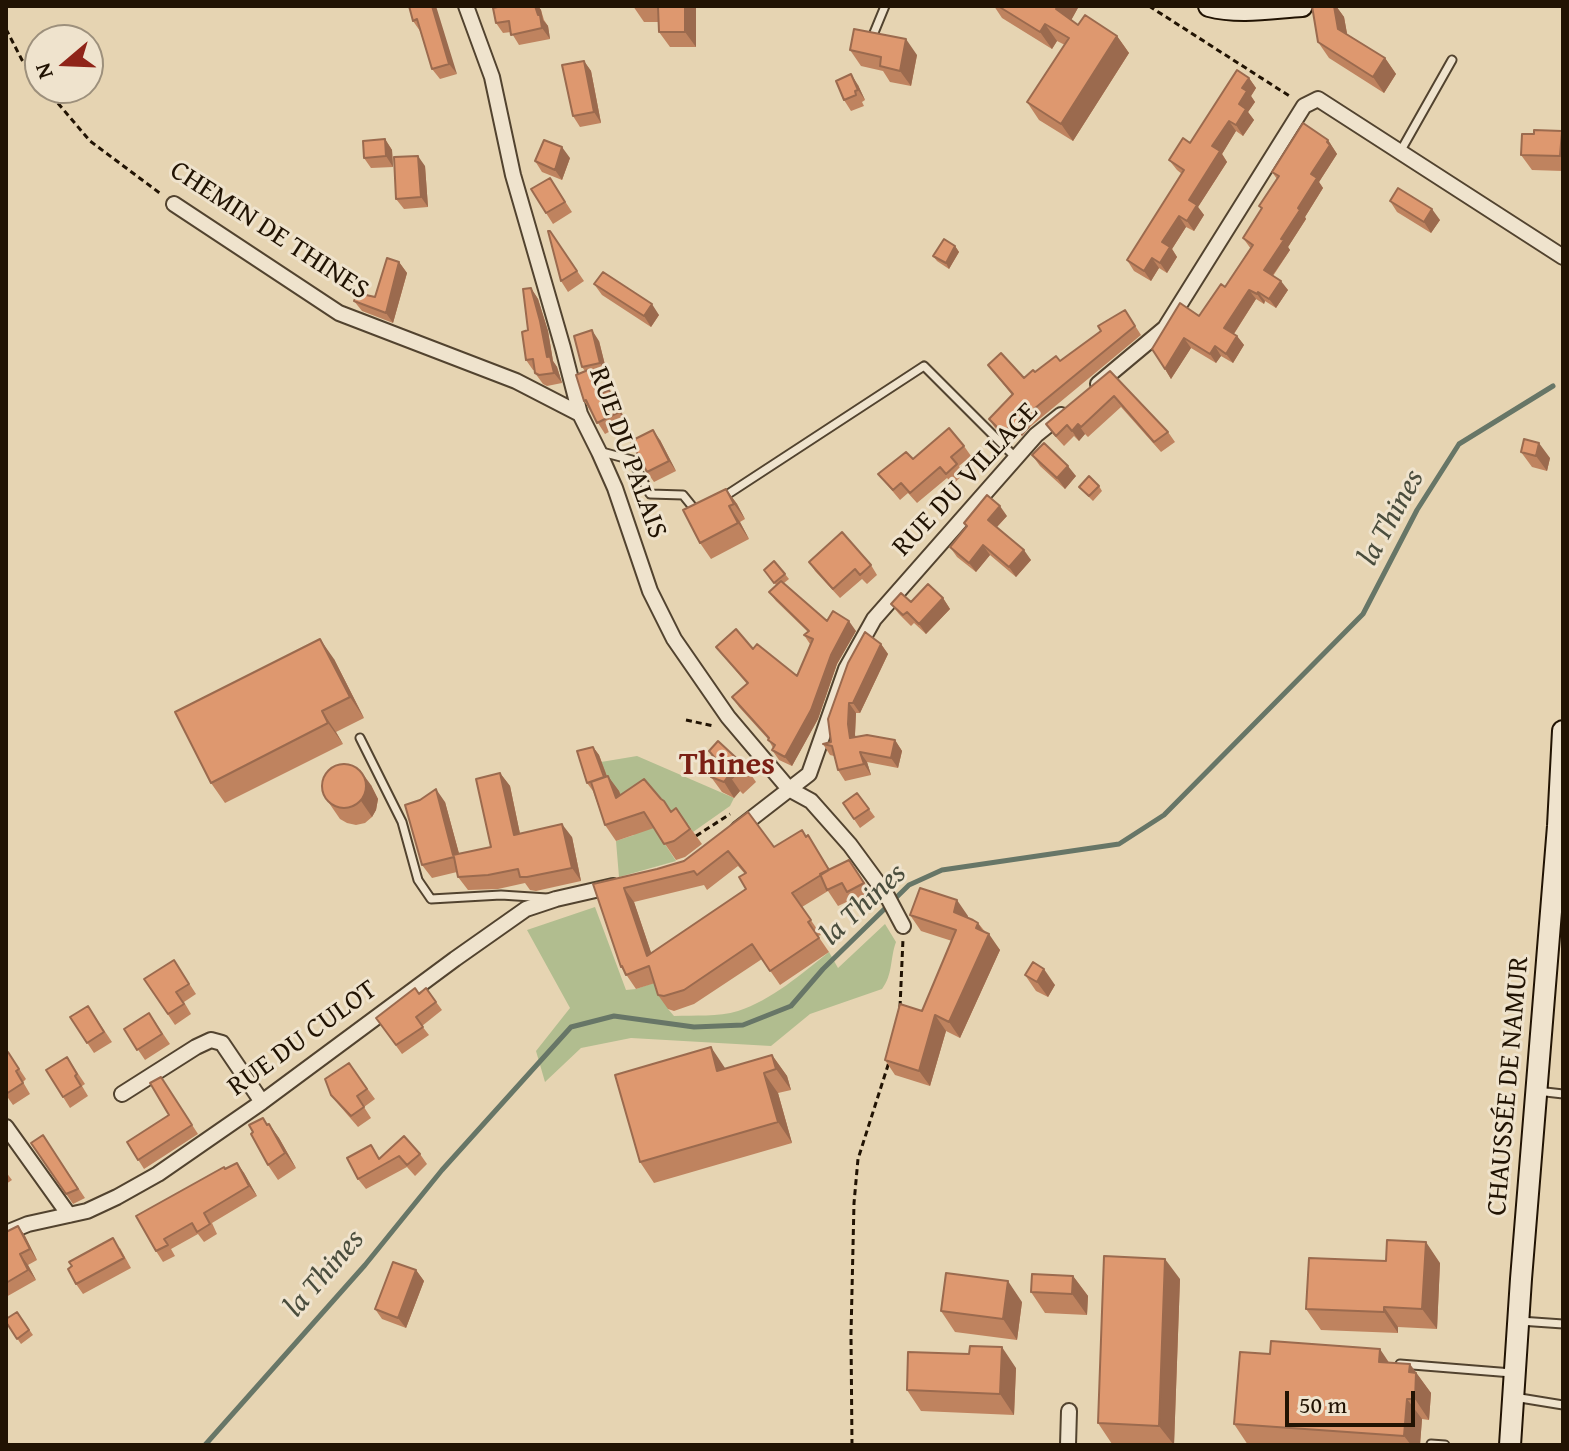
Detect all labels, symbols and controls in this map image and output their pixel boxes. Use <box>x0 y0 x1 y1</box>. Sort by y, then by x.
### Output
north arrow <box>24 24 104 104</box>
text: N <box>26 59 61 83</box>
street label: CHEMIN DE THINES <box>163 154 375 308</box>
street label: RUE DU PALAIS <box>580 363 674 543</box>
street label: RUE DU VILLAGE <box>886 396 1046 564</box>
water label: la Thines <box>1351 464 1433 572</box>
district label: Thines <box>679 747 775 785</box>
water label: la Thines <box>814 856 914 954</box>
street label: CHAUSSÉE DE NAMUR <box>1481 955 1537 1217</box>
street label: RUE DU CULOT <box>222 974 384 1104</box>
water label: la Thines <box>277 1223 373 1325</box>
scale bar <box>1289 1375 1419 1425</box>
text: 50 m <box>1299 1387 1347 1422</box>

